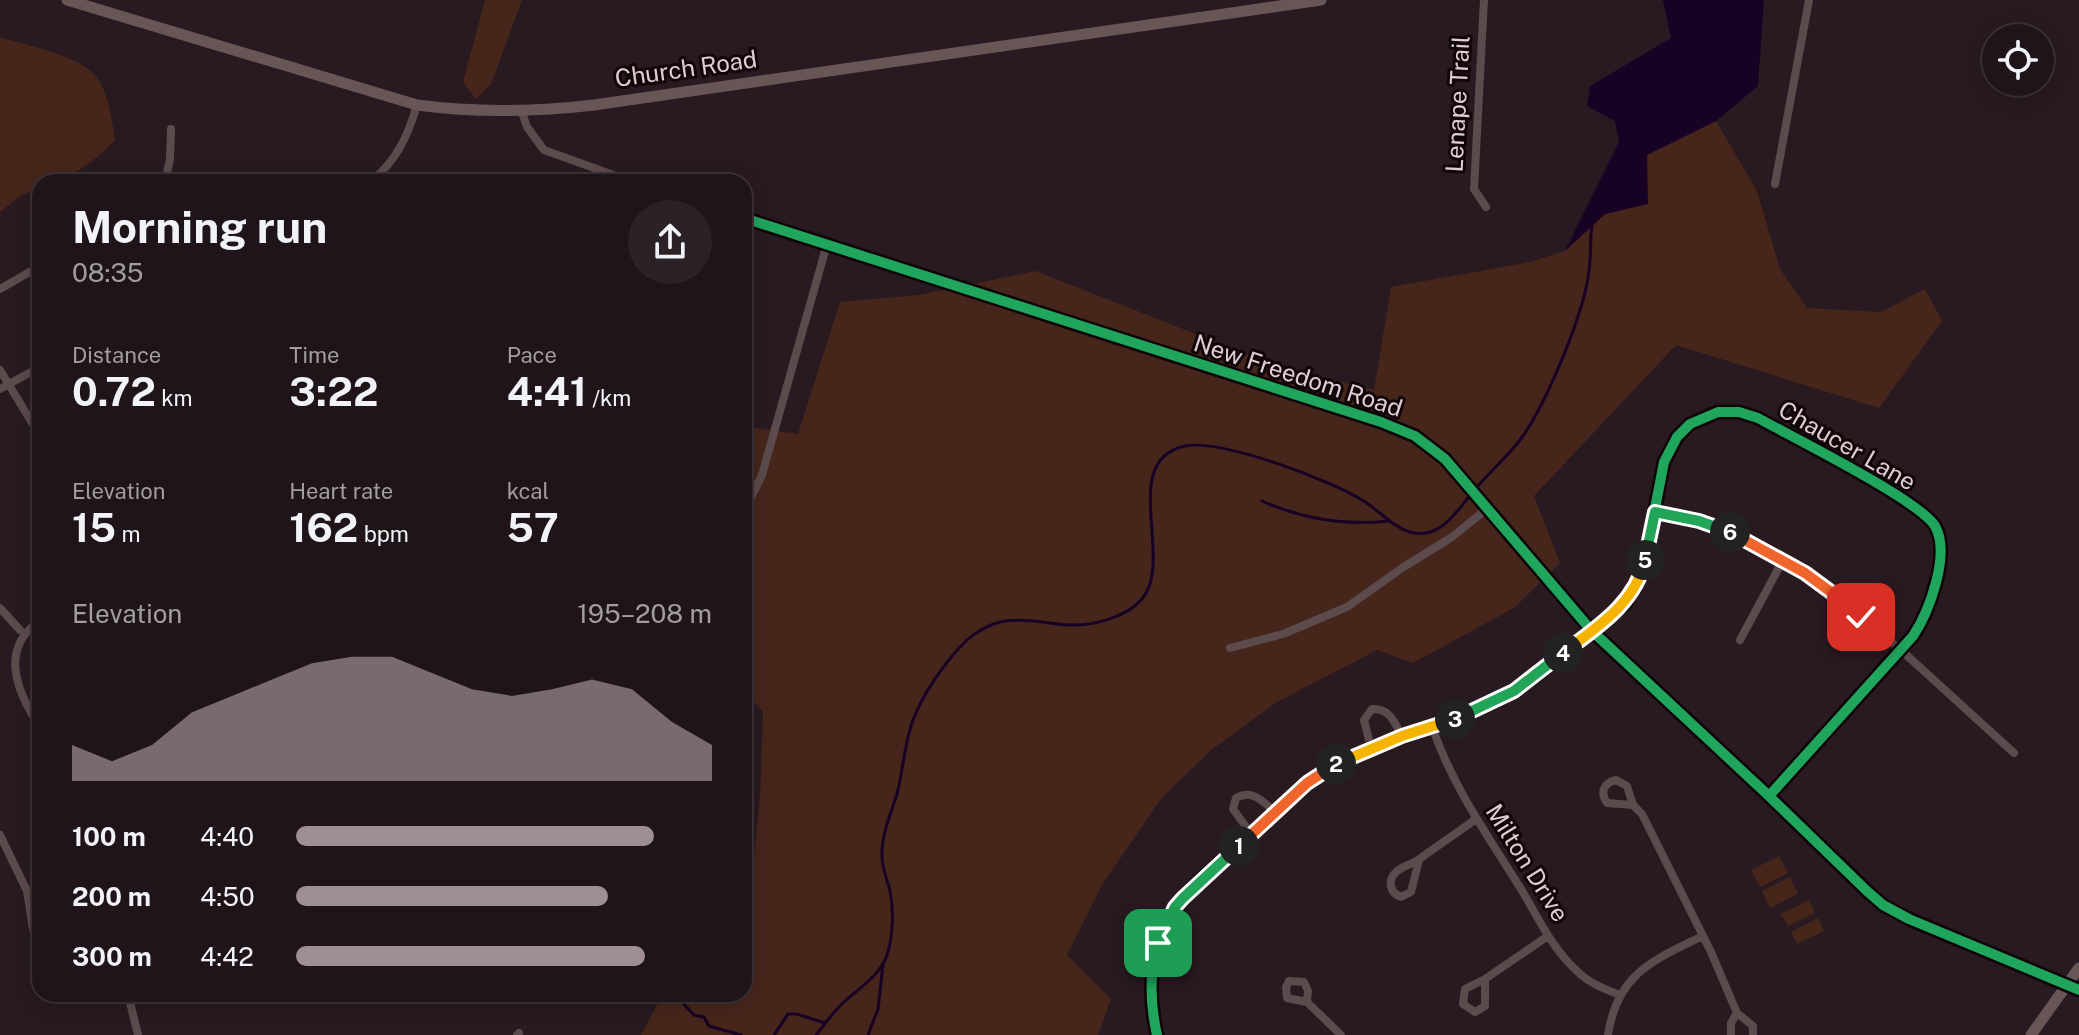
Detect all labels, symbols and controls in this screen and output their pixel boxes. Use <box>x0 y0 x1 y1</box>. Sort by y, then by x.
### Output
map controls <box>1982 24 2054 96</box>
button: locate <box>1982 24 2054 96</box>
street label: Lenape Trail <box>1439 35 1475 173</box>
street label: Church Road <box>613 44 759 92</box>
button: share <box>628 200 712 284</box>
text: Morning run <box>72 201 327 253</box>
text: 08:35 <box>72 257 143 288</box>
street label: New Freedom Road <box>1190 328 1406 422</box>
text: Distance <box>72 342 161 368</box>
text: Time <box>289 342 339 368</box>
text: Pace <box>507 342 557 368</box>
text: 0.72 <box>72 368 156 415</box>
text: 3:22 <box>289 368 378 415</box>
text: 4:41 <box>507 368 587 415</box>
text: km <box>156 385 193 411</box>
text: /km <box>587 385 631 411</box>
street label: Chaucer Lane <box>1774 395 1921 496</box>
text: Elevation <box>72 478 165 504</box>
text: Heart rate <box>289 478 393 504</box>
text: kcal <box>507 478 549 504</box>
text: 15 <box>72 504 116 551</box>
text: 162 <box>289 504 358 551</box>
text: 57 <box>507 504 559 551</box>
pin: 6 <box>1710 512 1750 552</box>
text: 6 <box>1723 519 1737 545</box>
text: m <box>116 521 141 547</box>
text: bpm <box>358 521 409 547</box>
pin: 5 <box>1625 540 1665 580</box>
text: 5 <box>1638 547 1652 573</box>
pin <box>1827 583 1895 651</box>
icon: check <box>1839 595 1883 639</box>
text: Elevation <box>72 598 182 629</box>
text: 195–208 m <box>577 598 712 629</box>
pin: 4 <box>1543 633 1583 673</box>
text: 4 <box>1556 640 1570 666</box>
pin: 3 <box>1435 699 1475 739</box>
text: 3 <box>1448 706 1462 732</box>
pin: 2 <box>1316 744 1356 784</box>
text: 2 <box>1329 751 1343 777</box>
street label: Milton Drive <box>1481 798 1575 926</box>
text: 100 m <box>72 821 146 852</box>
text: 4:40 <box>200 821 254 852</box>
pin: 1 <box>1219 826 1259 866</box>
text: 1 <box>1234 833 1244 859</box>
text: 200 m <box>72 881 151 912</box>
text: 4:50 <box>200 881 255 912</box>
pin <box>1124 909 1192 977</box>
icon: arrive <box>1136 921 1180 965</box>
text: 300 m <box>72 941 152 972</box>
text: 4:42 <box>200 941 254 972</box>

